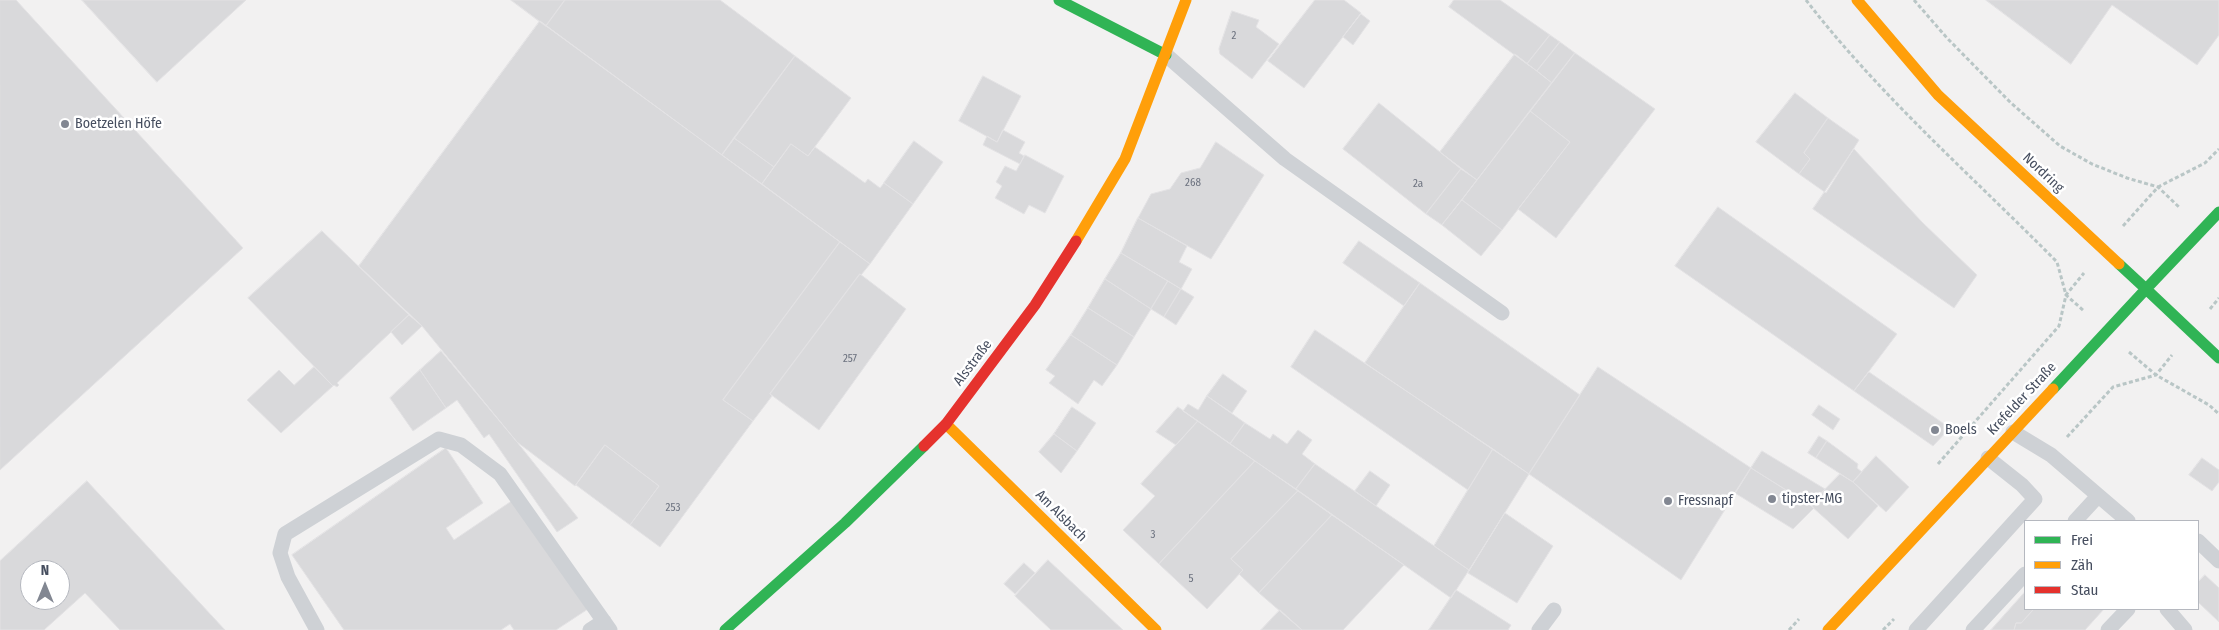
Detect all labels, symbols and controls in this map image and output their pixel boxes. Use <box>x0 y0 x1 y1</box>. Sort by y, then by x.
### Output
house number: 2 <box>1232 29 1236 43</box>
place label: Boetzelen Höfe <box>75 116 162 132</box>
marker: Boetzelen Höfe <box>59 118 71 130</box>
street label: Nordring <box>2019 150 2067 196</box>
house number: 268 <box>1185 176 1201 190</box>
house number: 2a <box>1413 177 1423 191</box>
street label: Alsstraße <box>950 337 996 389</box>
house number: 257 <box>843 352 857 366</box>
street label: Krefelder Straße <box>1984 359 2060 439</box>
place label: Boels <box>1945 422 1977 438</box>
marker: Boels <box>1929 424 1941 436</box>
street label: Am Alsbach <box>1032 487 1090 545</box>
place label: tipster-MG <box>1782 491 1842 507</box>
place label: Fressnapf <box>1678 493 1733 509</box>
marker: tipster-MG <box>1766 493 1778 505</box>
marker: Fressnapf <box>1662 495 1674 507</box>
house number: 253 <box>666 501 680 515</box>
legend <box>2024 520 2199 610</box>
house number: 3 <box>1151 528 1155 542</box>
text: Frei <box>2071 531 2093 549</box>
text: Zäh <box>2071 556 2093 574</box>
north arrow <box>20 560 70 610</box>
text: N <box>41 562 49 579</box>
house number: 5 <box>1188 572 1194 586</box>
text: Stau <box>2071 581 2098 599</box>

